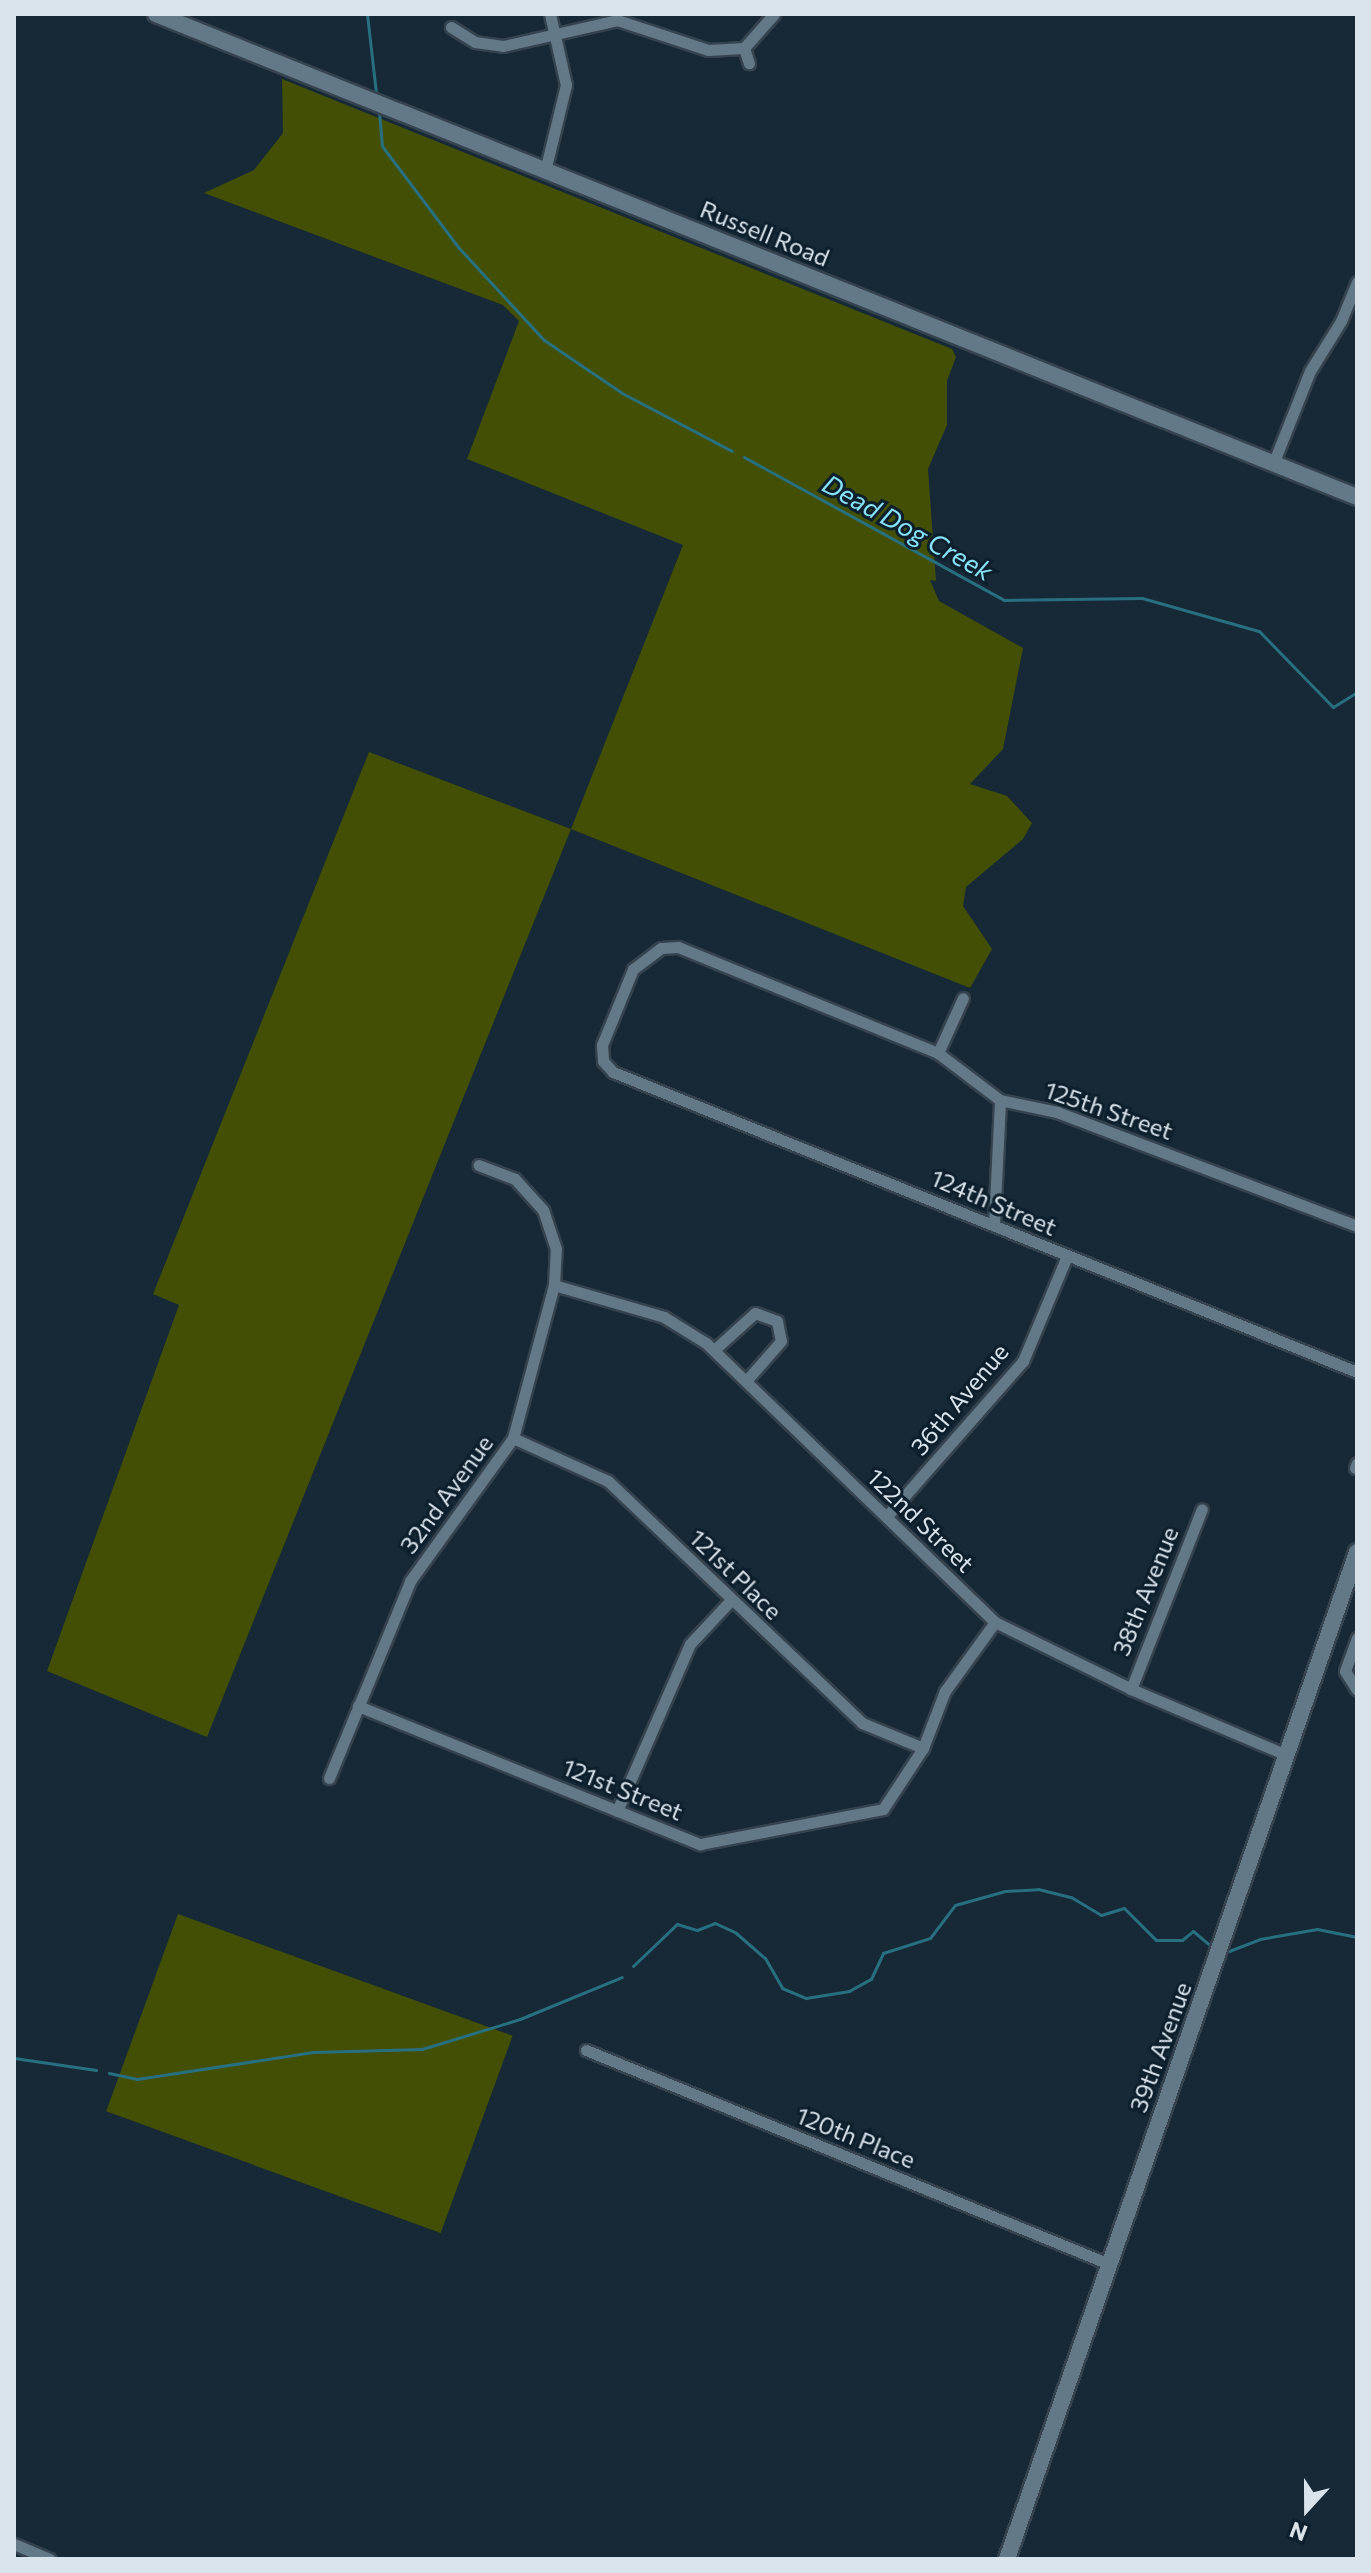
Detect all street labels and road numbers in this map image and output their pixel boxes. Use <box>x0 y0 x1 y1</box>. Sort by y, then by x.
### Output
street label: Russell Road <box>696 194 834 272</box>
street label: 125th Street <box>1041 1075 1177 1145</box>
street label: 124th Street <box>927 1163 1061 1241</box>
street label: 36th Avenue <box>904 1337 1014 1461</box>
street label: 32nd Avenue <box>393 1429 499 1559</box>
street label: 122nd Street <box>862 1462 980 1578</box>
street label: 38th Avenue <box>1106 1522 1184 1660</box>
street label: 121st Place <box>684 1523 788 1625</box>
street label: 121st Street <box>559 1752 687 1826</box>
street label: 39th Avenue <box>1123 1978 1197 2116</box>
street label: 120th Place <box>792 2100 920 2174</box>

